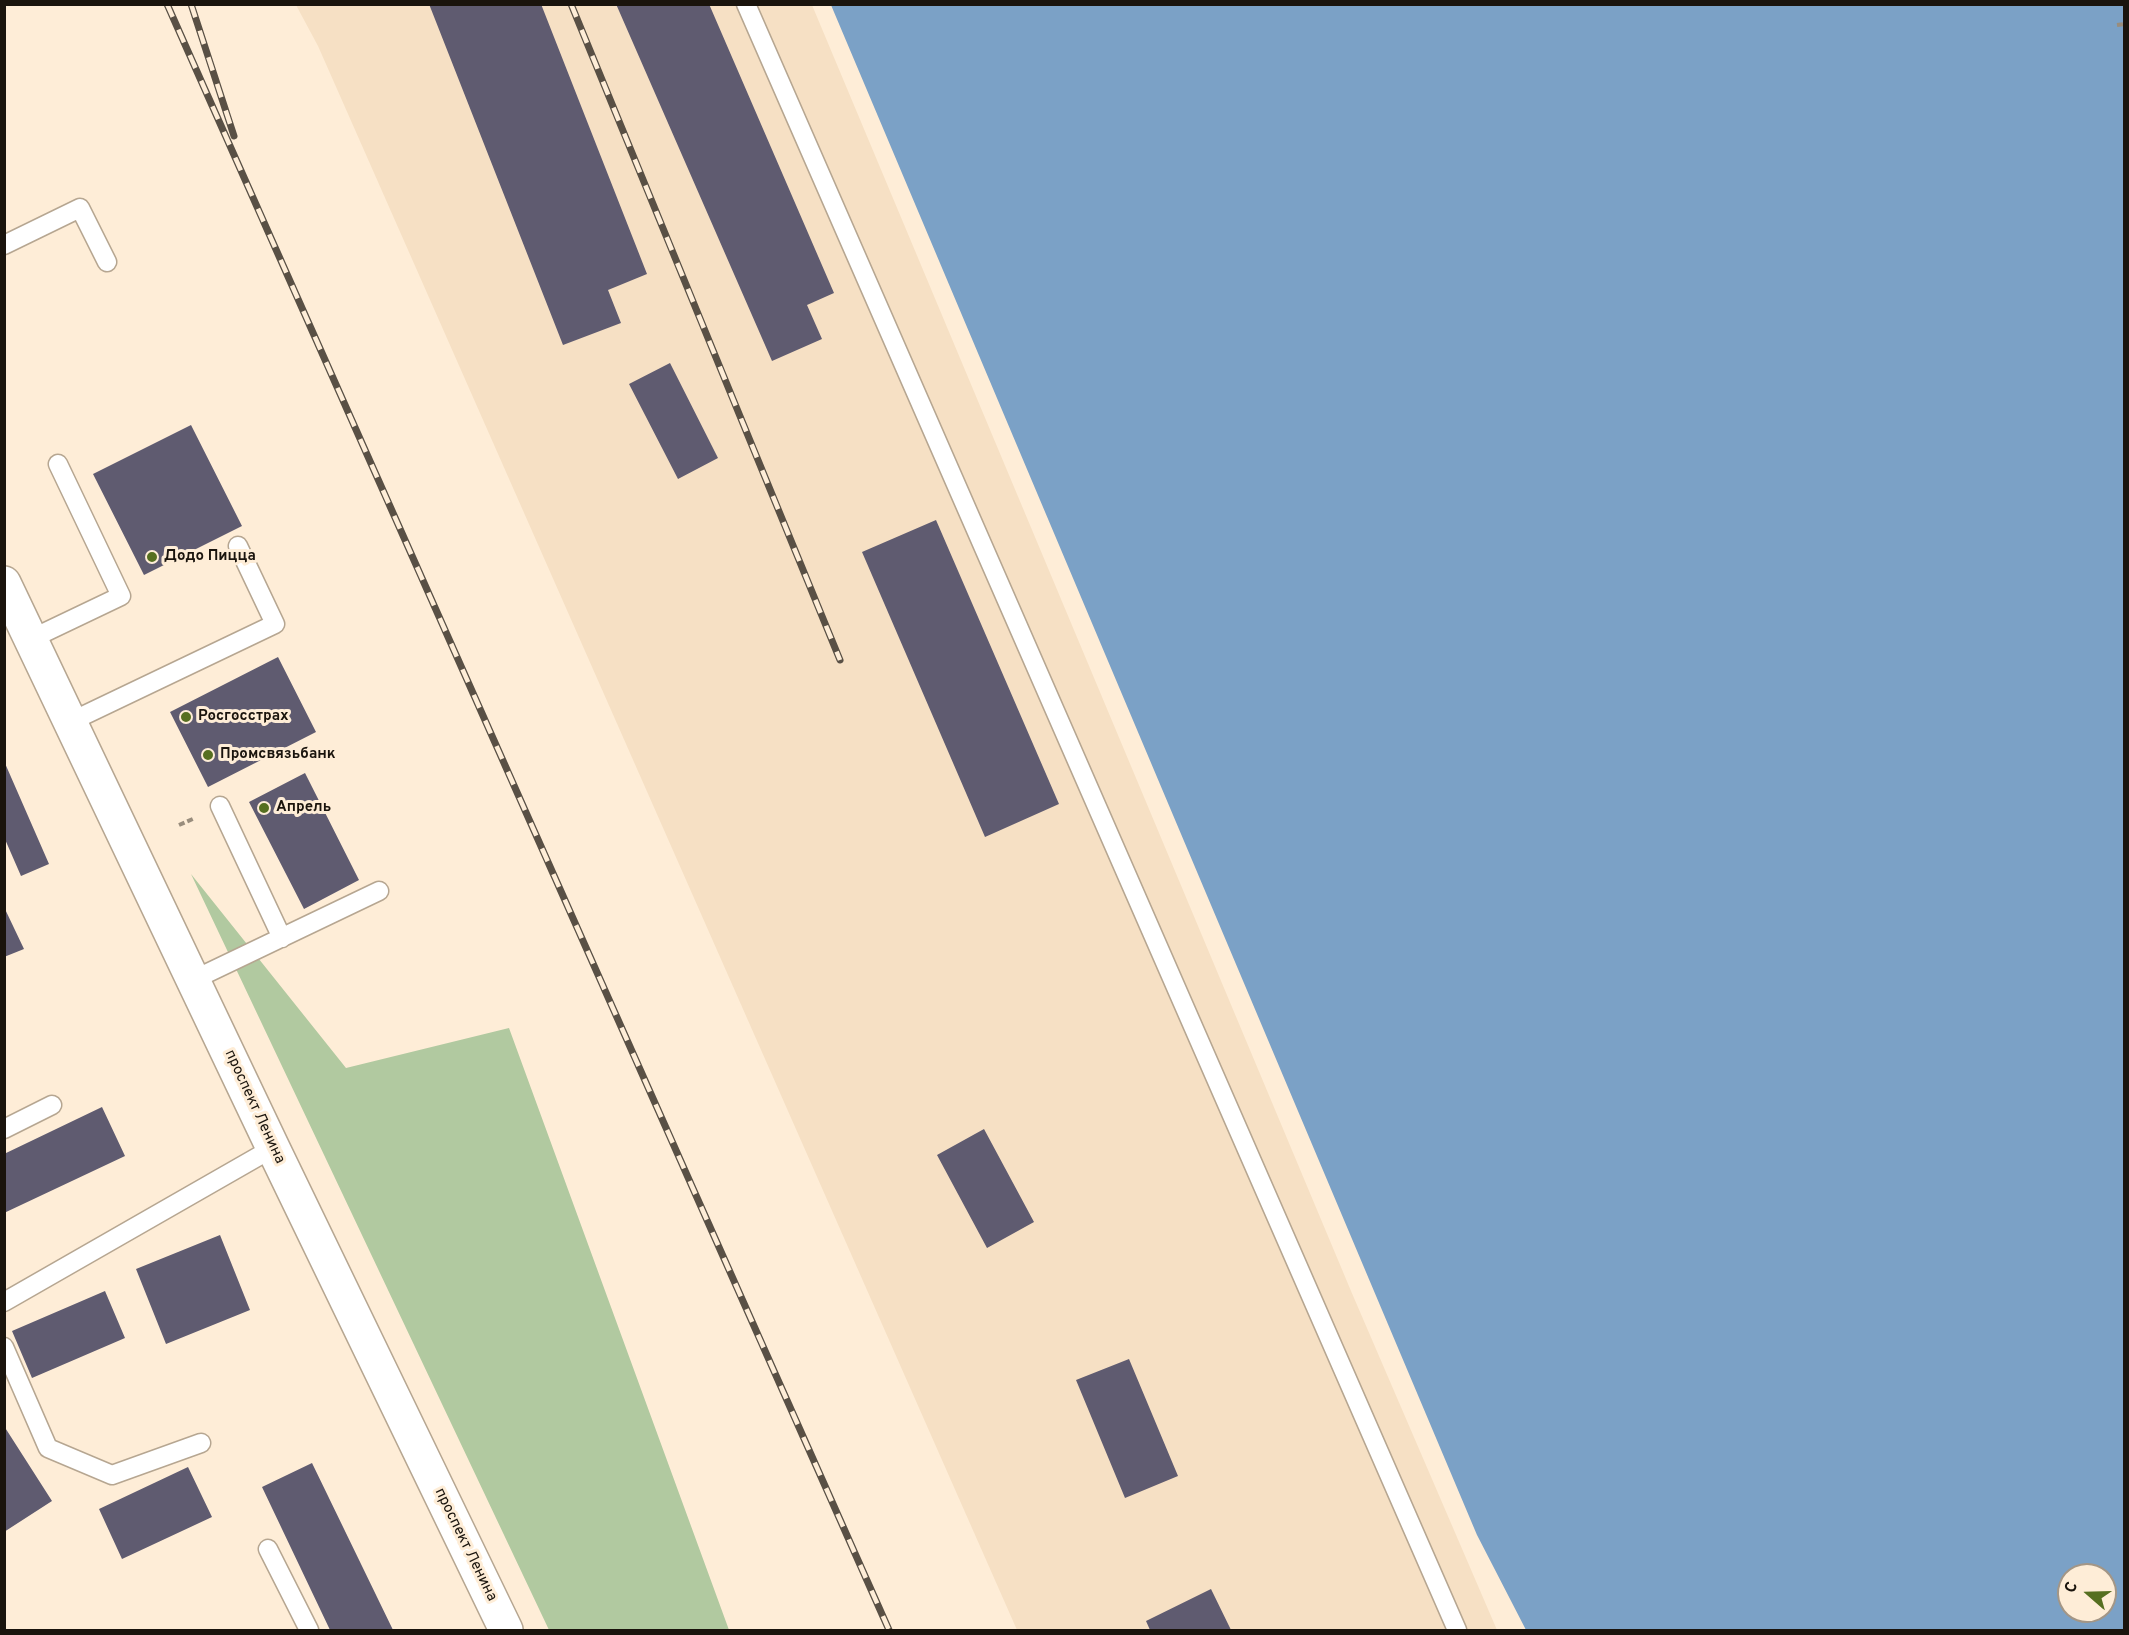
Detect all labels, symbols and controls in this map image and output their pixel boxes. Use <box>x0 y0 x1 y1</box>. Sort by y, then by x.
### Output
place label: Додо Пицца <box>164 548 256 566</box>
marker: Додо Пицца <box>145 550 159 564</box>
place label: Росгосстрах <box>198 708 289 726</box>
marker: Росгосстрах <box>179 710 193 724</box>
place label: Промсвязьбанк <box>220 746 336 764</box>
marker: Промсвязьбанк <box>201 748 215 762</box>
place label: Апрель <box>276 799 331 817</box>
marker: Апрель <box>257 801 271 815</box>
street label: проспект Ленина <box>220 1047 288 1167</box>
street label: проспект Ленина <box>430 1485 500 1605</box>
north arrow <box>2057 1563 2117 1623</box>
text: С <box>2061 1579 2083 1596</box>

